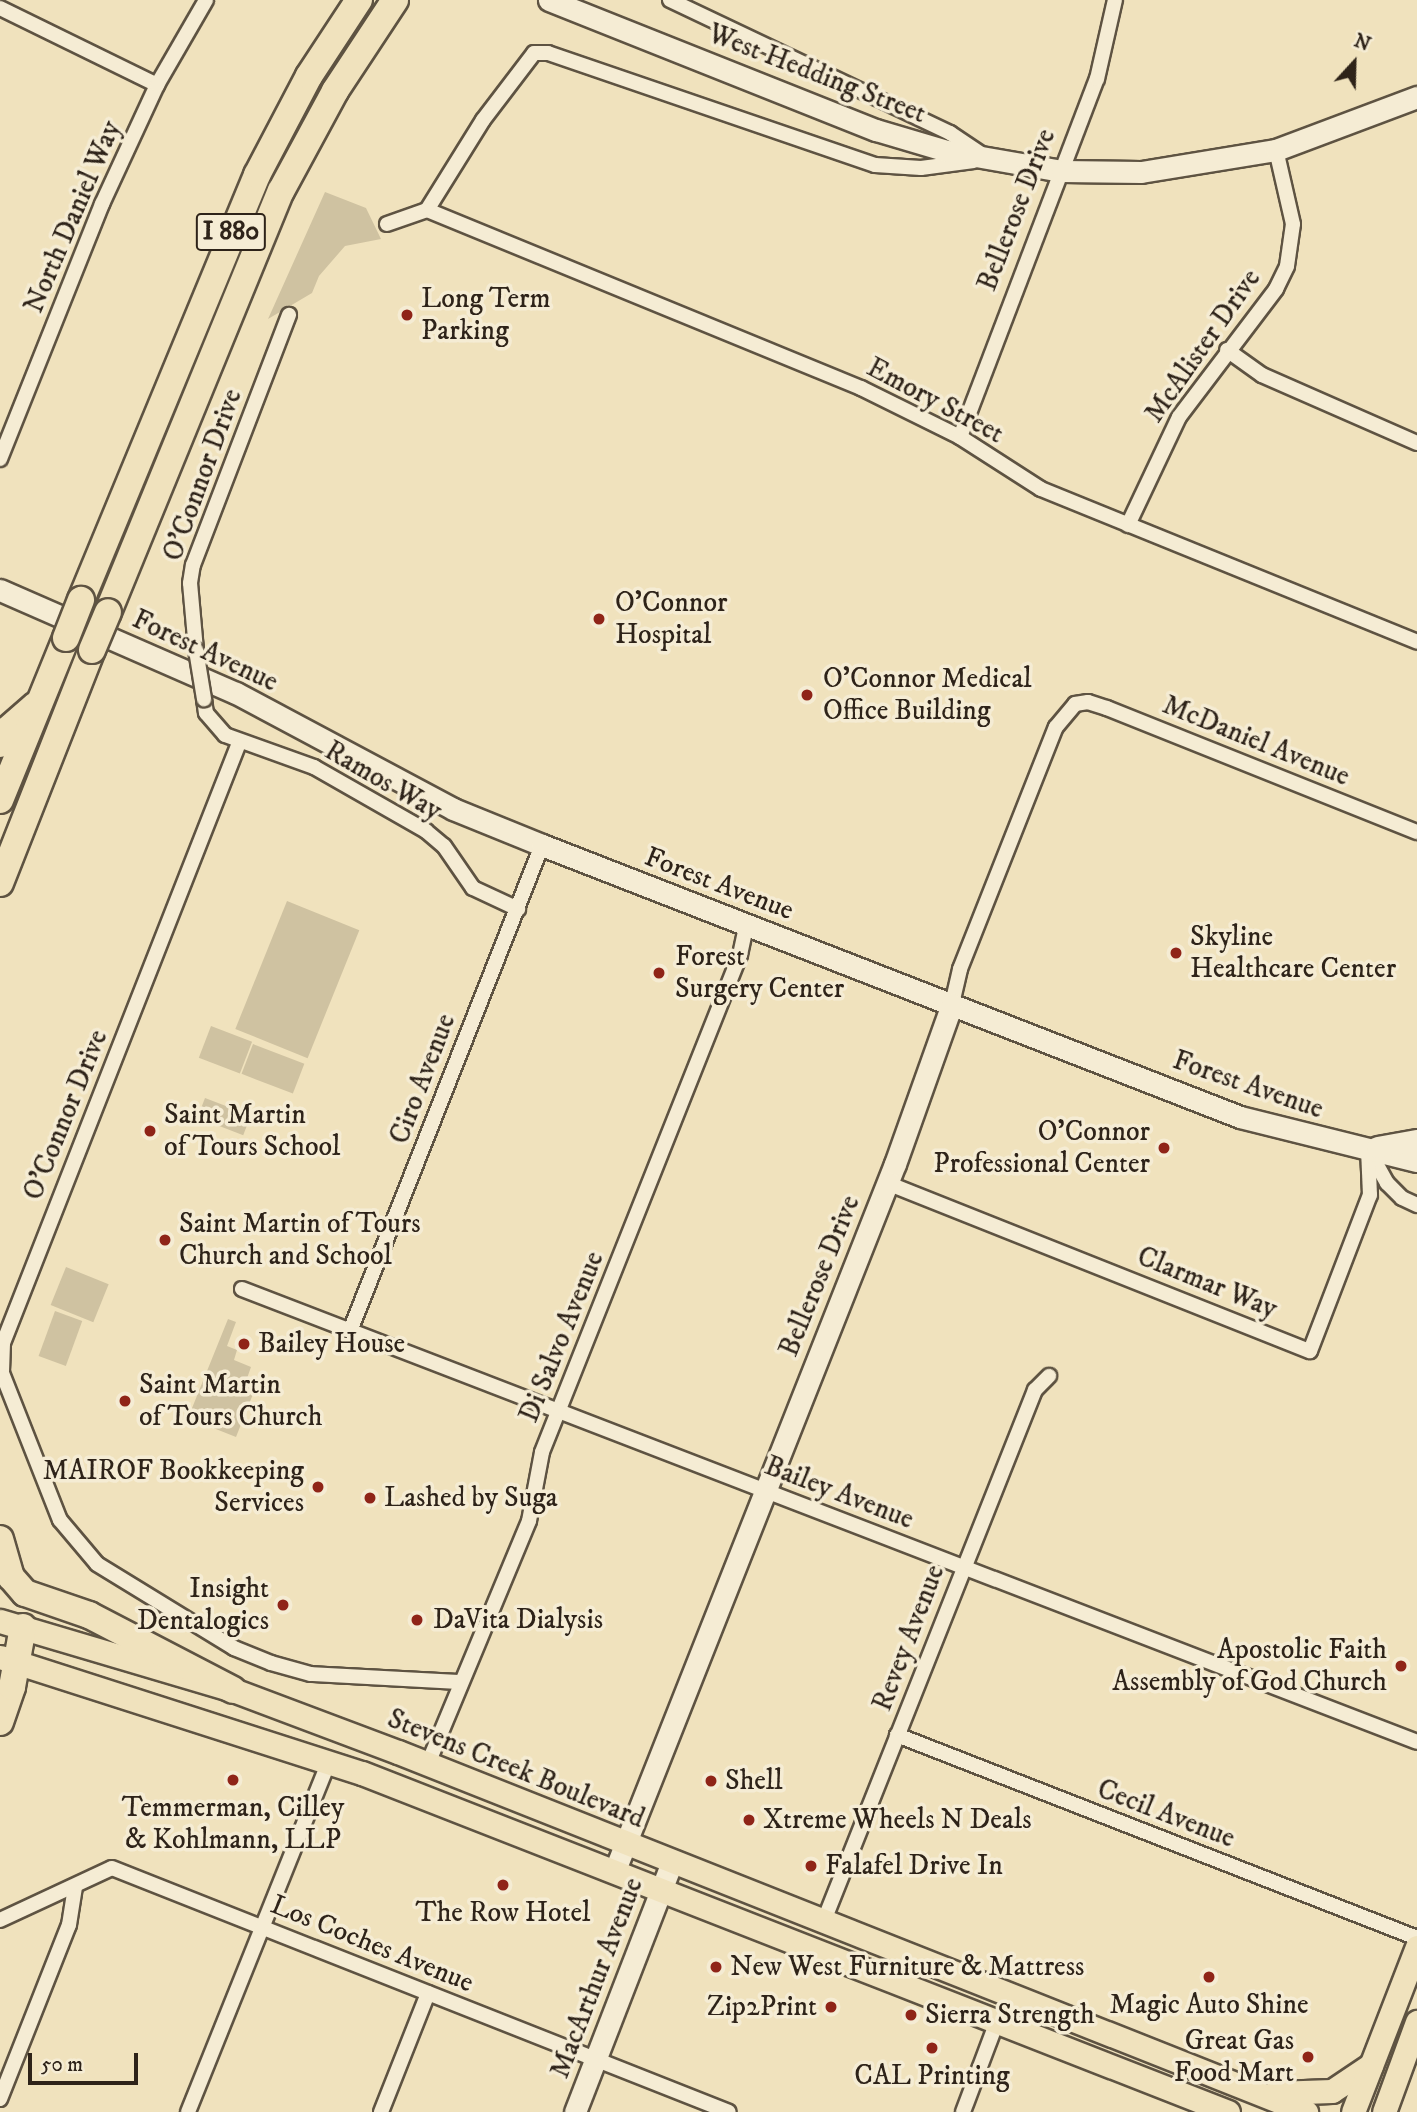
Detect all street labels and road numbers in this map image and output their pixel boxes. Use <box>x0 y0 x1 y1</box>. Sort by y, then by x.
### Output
street label: West Hedding Street <box>703 17 931 131</box>
street label: North Daniel Way <box>17 116 129 318</box>
street label: Bellerose Drive <box>971 124 1063 296</box>
road number: I 880 <box>194 210 268 255</box>
street label: McAlister Drive <box>1138 263 1268 429</box>
street label: Emory Street <box>861 351 1009 451</box>
street label: O’Connor Drive <box>156 384 250 566</box>
street label: Forest Avenue <box>127 603 283 699</box>
street label: McDaniel Avenue <box>1158 688 1354 794</box>
street label: Ramos Way <box>319 734 447 828</box>
street label: Forest Avenue <box>640 840 798 928</box>
street label: Ciro Avenue <box>383 1009 463 1149</box>
street label: O’Connor Drive <box>17 1025 115 1205</box>
street label: Forest Avenue <box>1168 1044 1328 1126</box>
street label: Bellerose Drive <box>772 1190 868 1362</box>
street label: Clarmar Way <box>1132 1240 1282 1326</box>
street label: Di Salvo Avenue <box>512 1247 612 1427</box>
street label: Bailey Avenue <box>760 1449 918 1537</box>
street label: Revey Avenue <box>866 1560 952 1716</box>
street label: Stevens Creek Boulevard <box>383 1702 649 1836</box>
street label: Cecil Avenue <box>1092 1772 1240 1856</box>
street label: MacArthur Avenue <box>543 1873 651 2083</box>
street label: Los Coches Avenue <box>266 1888 478 2000</box>

